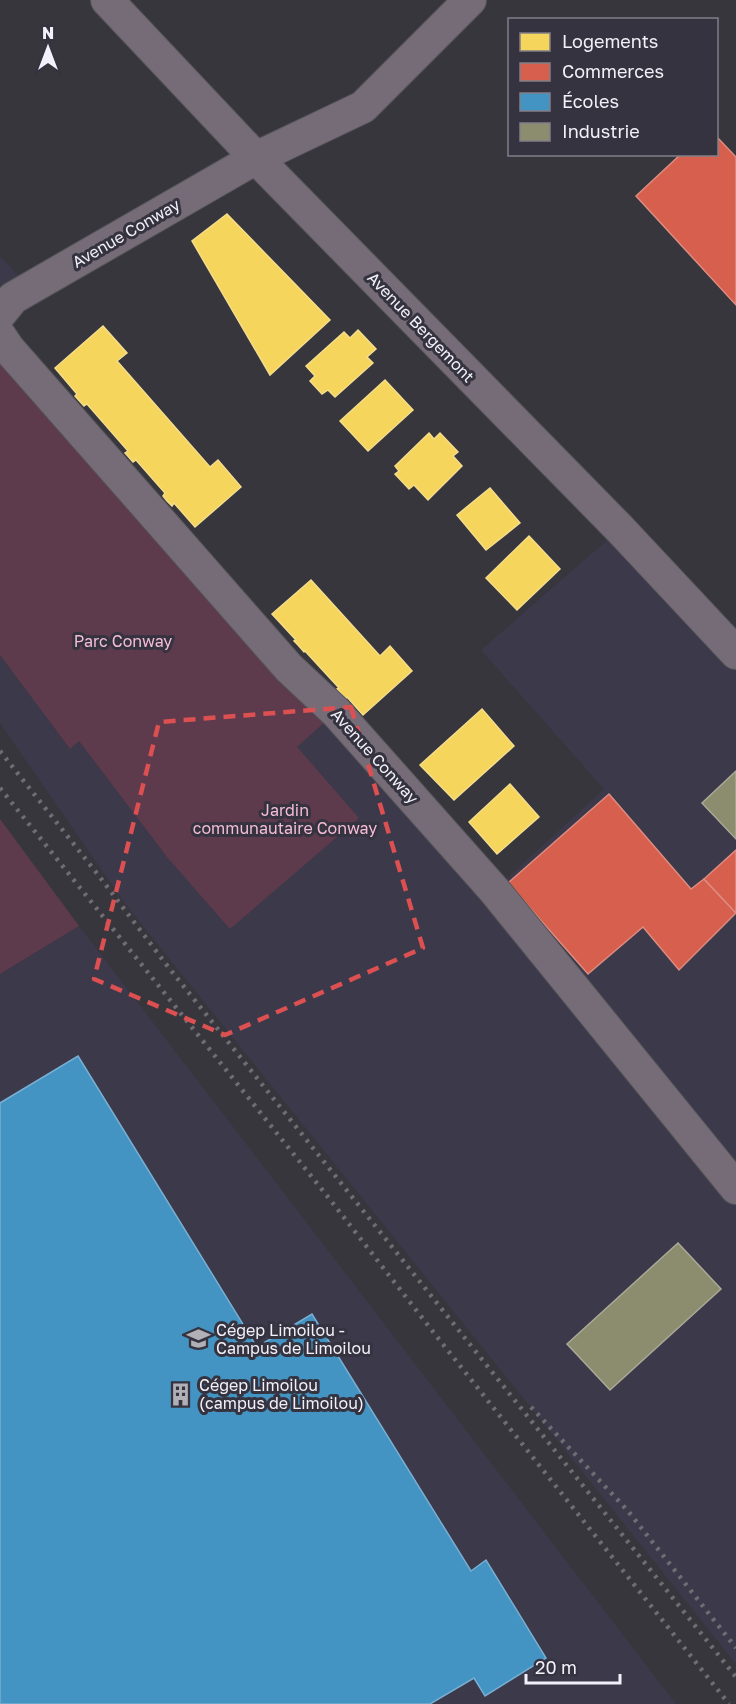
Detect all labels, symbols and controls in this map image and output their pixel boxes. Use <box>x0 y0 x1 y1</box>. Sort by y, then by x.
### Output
north arrow <box>18 18 78 78</box>
legend <box>508 18 718 156</box>
text: N <box>42 23 54 43</box>
text: Logements <box>562 30 658 52</box>
text: Commerces <box>562 60 664 82</box>
text: Écoles <box>562 90 619 112</box>
text: Industrie <box>562 120 640 142</box>
street label: Avenue Conway <box>69 194 183 272</box>
street label: Avenue Bergemont <box>363 268 479 386</box>
park label: Parc Conway <box>74 631 172 651</box>
street label: Avenue Conway <box>327 704 423 808</box>
park label: Jardin communautaire Conway <box>193 800 377 838</box>
place label: Cégep Limoilou - Campus de Limoilou <box>216 1320 371 1358</box>
school or university icon: Cégep Limoilou - Campus de Limoilou <box>185 1326 211 1352</box>
place label: Cégep Limoilou (campus de Limoilou) <box>199 1375 364 1413</box>
building icon: Cégep Limoilou (campus de Limoilou) <box>168 1381 194 1407</box>
scale bar <box>526 1647 620 1685</box>
text: 20 m <box>535 1656 577 1678</box>

